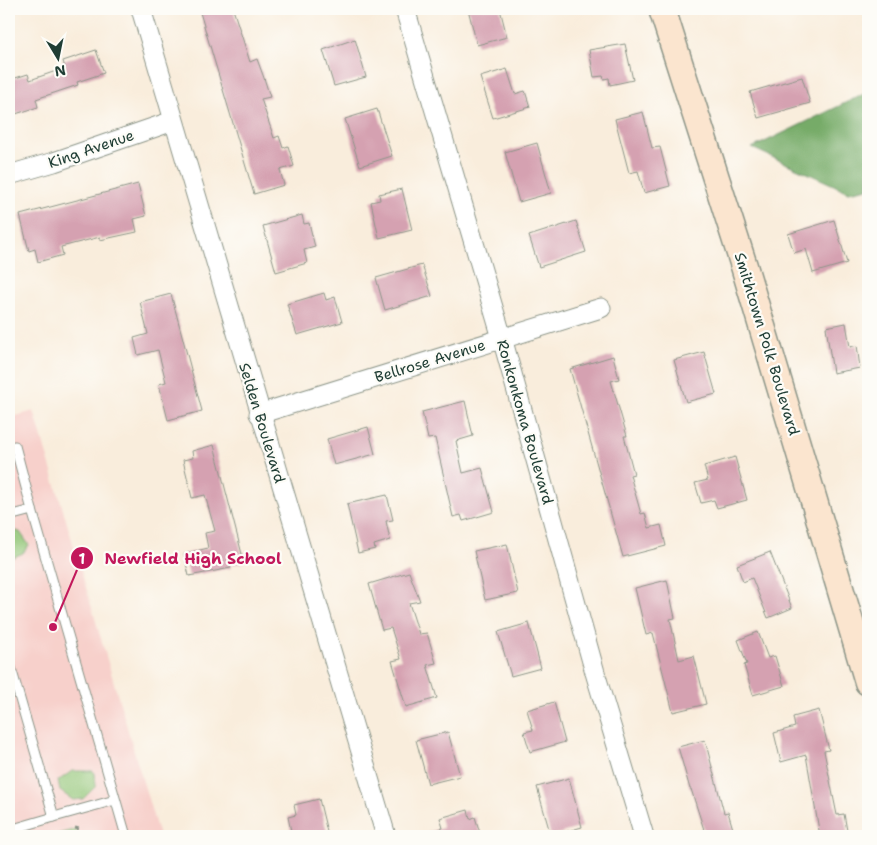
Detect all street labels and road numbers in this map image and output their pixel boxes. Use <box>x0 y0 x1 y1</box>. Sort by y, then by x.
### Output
street label: King Avenue <box>45 125 137 173</box>
street label: Smithtown Polk Boulevard <box>730 250 805 438</box>
street label: Bellrose Avenue <box>372 335 488 387</box>
street label: Ronkonkoma Boulevard <box>492 337 558 507</box>
street label: Selden Boulevard <box>234 360 290 486</box>

